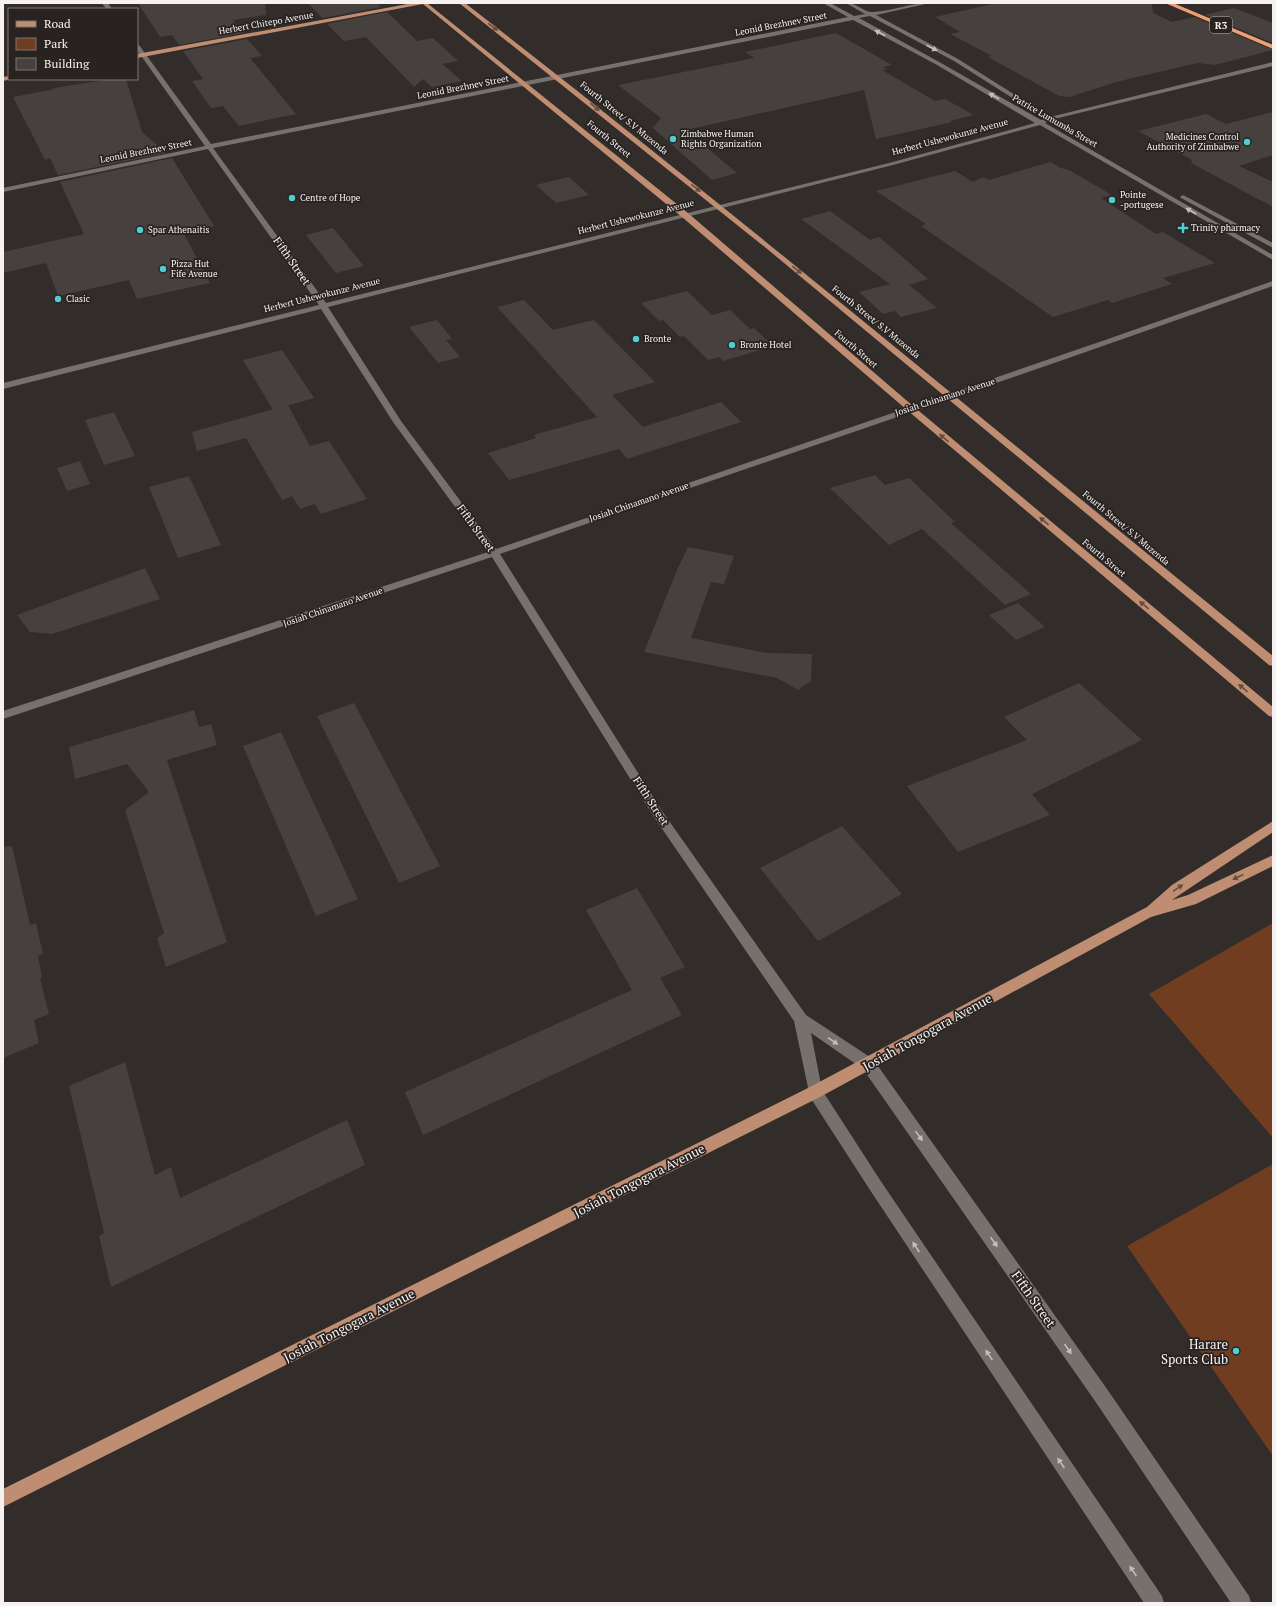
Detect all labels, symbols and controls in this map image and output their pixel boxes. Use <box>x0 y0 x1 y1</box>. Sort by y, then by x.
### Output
legend <box>8 8 138 80</box>
street label: Herbert Chitepo Avenue <box>218 9 315 37</box>
street label: Leonid Brezhnev Street <box>734 9 829 39</box>
text: Road <box>44 16 71 31</box>
road number: R3 <box>1210 17 1232 33</box>
one-way arrow <box>487 22 498 31</box>
one-way arrow <box>874 29 886 36</box>
text: Park <box>44 36 69 51</box>
one-way arrow <box>927 44 938 51</box>
text: Building <box>44 56 90 71</box>
street label: Leonid Brezhnev Street <box>416 72 511 102</box>
street label: Fourth Street/ S.V Muzenda <box>578 79 670 157</box>
one-way arrow <box>988 92 1000 99</box>
street label: Patrice Lumumba Street <box>1010 92 1100 151</box>
one-way arrow <box>589 103 600 111</box>
street label: Herbert Ushewokunze Avenue <box>891 116 1010 158</box>
street label: Fourth Street <box>585 118 633 160</box>
place label: Zimbabwe Human Rights Organization <box>681 128 762 150</box>
place label: Medicines Control Authority of Zimbabwe <box>1146 131 1239 153</box>
marker: Zimbabwe Human Rights Organization <box>668 134 678 144</box>
street label: Leonid Brezhnev Street <box>99 136 194 166</box>
marker: Medicines Control Authority of Zimbabwe <box>1242 137 1252 147</box>
one-way arrow <box>691 184 702 193</box>
place label: Pointe -portugese <box>1120 189 1164 211</box>
place label: Centre of Hope <box>300 192 361 204</box>
marker: Centre of Hope <box>287 193 297 203</box>
marker: Pointe -portugese <box>1107 195 1117 205</box>
street label: Herbert Ushewokunze Avenue <box>577 197 696 237</box>
one-way arrow <box>1185 207 1196 214</box>
place label: Trinity pharmacy <box>1191 222 1260 234</box>
marker: Trinity pharmacy <box>1178 223 1188 233</box>
place label: Spar Athenaitis <box>148 224 209 236</box>
marker: Spar Athenaitis <box>135 225 145 235</box>
street label: Fifth Street <box>270 234 314 288</box>
place label: Pizza Hut Fife Avenue <box>171 258 218 280</box>
marker: Pizza Hut Fife Avenue <box>158 264 168 274</box>
one-way arrow <box>792 266 803 275</box>
street label: Herbert Ushewokunze Avenue <box>263 275 382 315</box>
street label: Fourth Street/ S.V Muzenda <box>830 283 922 361</box>
place label: Clasic <box>66 293 90 305</box>
marker: Clasic <box>53 294 63 304</box>
street label: Fourth Street <box>832 327 880 371</box>
place label: Bronte <box>644 333 672 345</box>
marker: Bronte <box>631 334 641 344</box>
place label: Bronte Hotel <box>740 339 792 351</box>
marker: Bronte Hotel <box>727 340 737 350</box>
street label: Josiah Chinamano Avenue <box>893 375 997 419</box>
one-way arrow <box>939 433 950 442</box>
street label: Josiah Chinamano Avenue <box>588 479 691 525</box>
street label: Fourth Street/ S.V Muzenda <box>1080 488 1172 568</box>
street label: Fifth Street <box>454 501 498 555</box>
one-way arrow <box>1039 517 1049 526</box>
street label: Fourth Street <box>1080 537 1128 579</box>
street label: Josiah Chinamano Avenue <box>282 584 385 630</box>
one-way arrow <box>1138 600 1149 609</box>
one-way arrow <box>1238 684 1248 693</box>
street label: Fifth Street <box>630 774 672 828</box>
one-way arrow <box>1232 874 1244 880</box>
one-way arrow <box>1173 884 1184 892</box>
street label: Josiah Tongogara Avenue <box>859 989 995 1075</box>
one-way arrow <box>828 1037 838 1045</box>
one-way arrow <box>915 1130 923 1141</box>
street label: Josiah Tongogara Avenue <box>570 1139 708 1221</box>
one-way arrow <box>990 1237 998 1247</box>
one-way arrow <box>912 1241 920 1252</box>
street label: Fifth Street <box>1008 1267 1060 1331</box>
street label: Josiah Tongogara Avenue <box>280 1284 418 1366</box>
place label: Harare Sports Club <box>1161 1335 1228 1368</box>
one-way arrow <box>1064 1343 1072 1354</box>
marker: Harare Sports Club <box>1231 1346 1241 1356</box>
one-way arrow <box>985 1349 992 1360</box>
one-way arrow <box>1057 1457 1065 1468</box>
one-way arrow <box>1129 1565 1137 1576</box>

